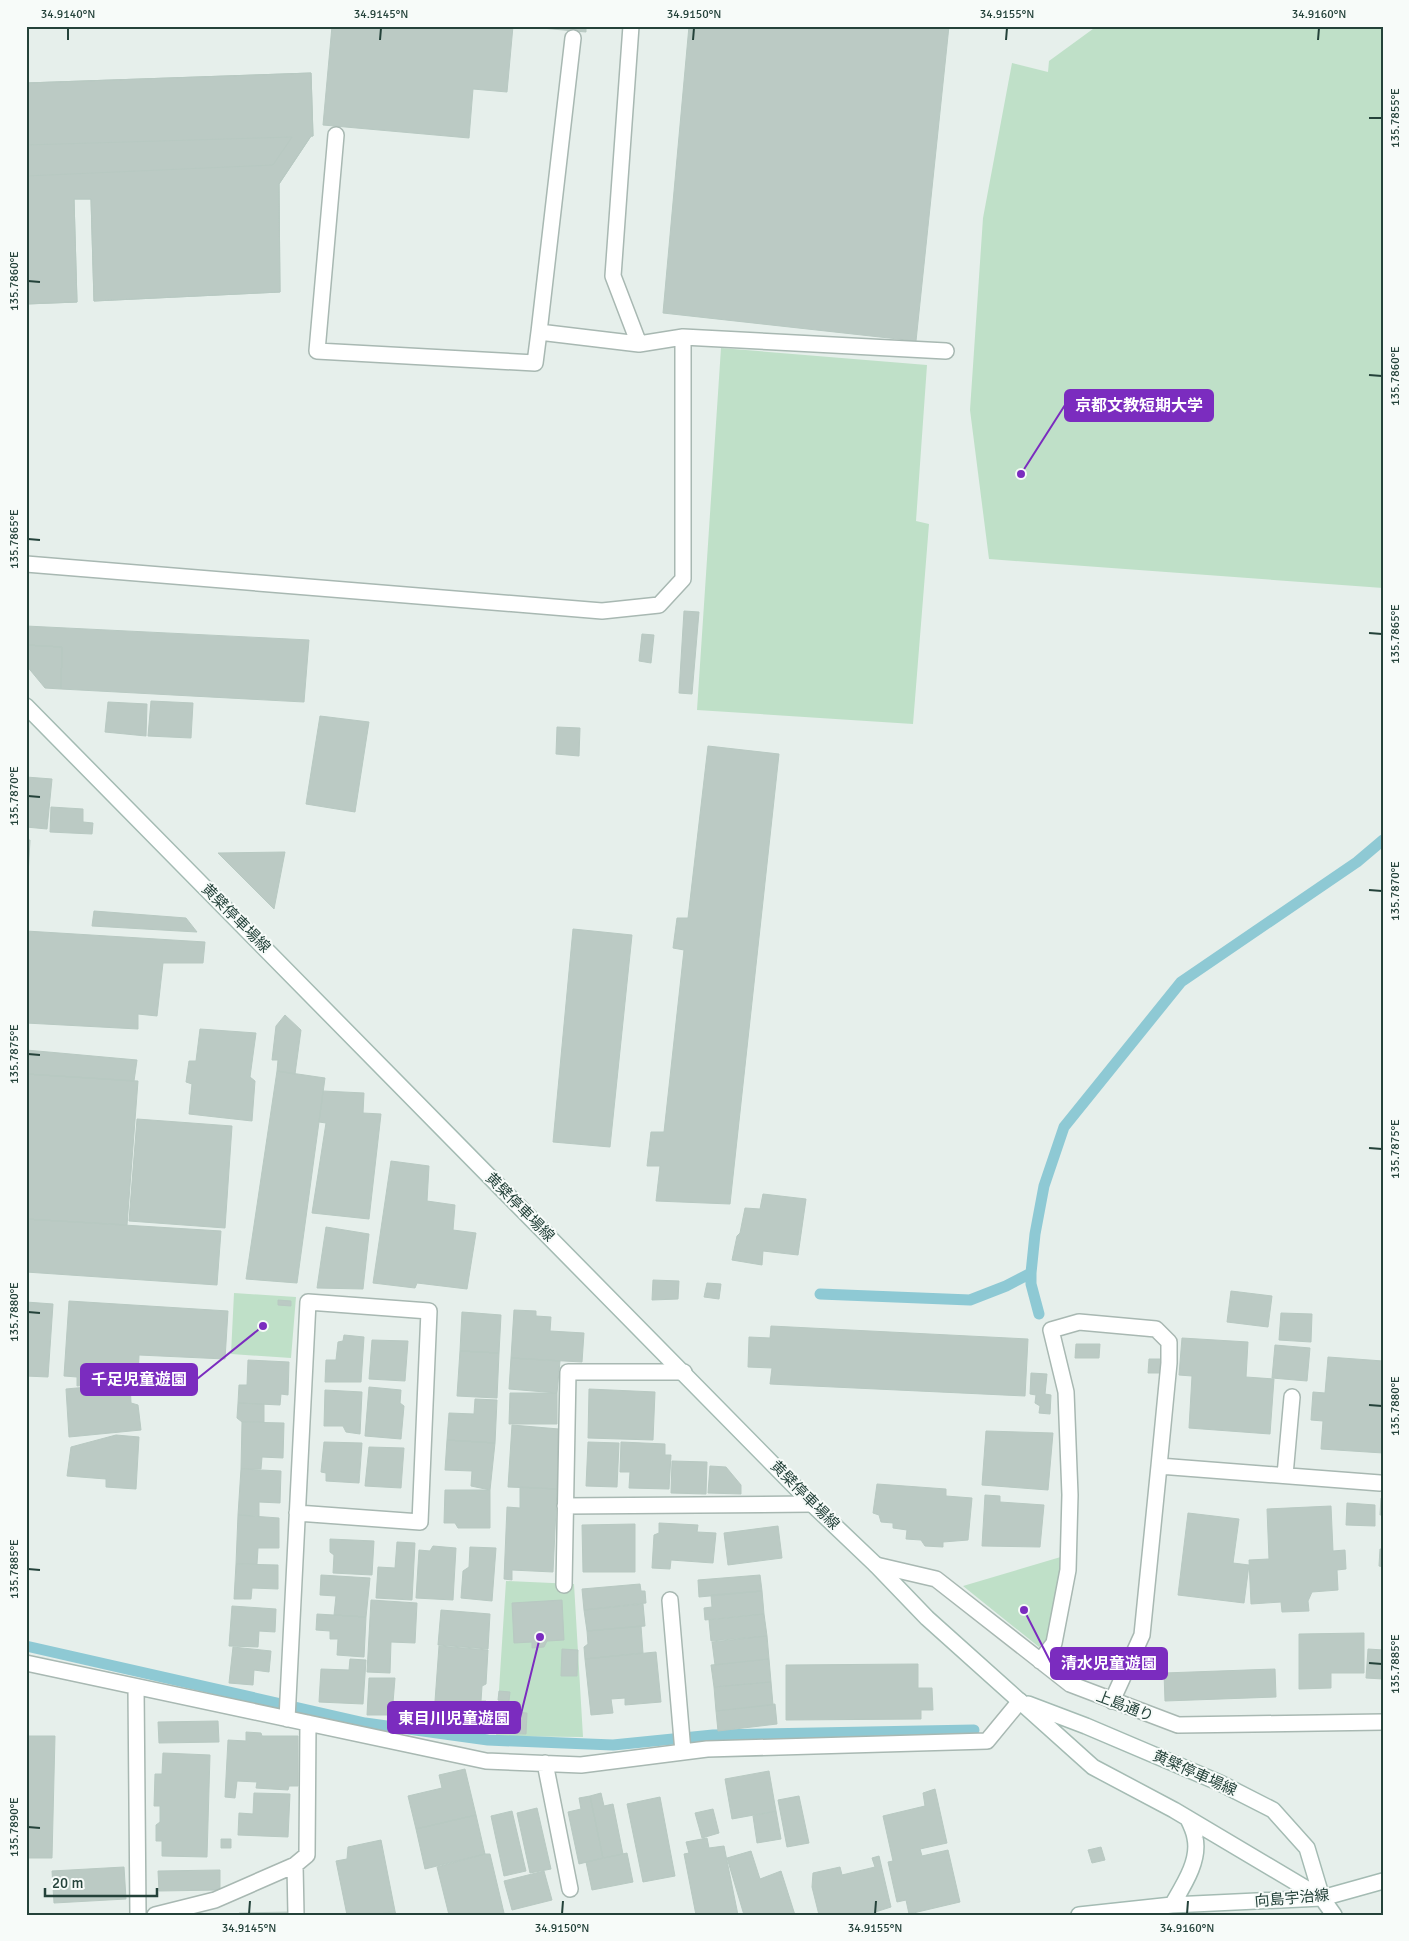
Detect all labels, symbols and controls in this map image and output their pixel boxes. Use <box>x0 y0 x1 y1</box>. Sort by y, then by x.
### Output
text: 34.9140°N <box>41 7 95 22</box>
text: 34.9145°N <box>354 7 408 22</box>
text: 34.9150°N <box>667 7 721 22</box>
text: 34.9155°N <box>980 7 1034 22</box>
text: 34.9160°N <box>1292 7 1346 22</box>
text: 135.7855°E <box>1388 88 1403 148</box>
text: 135.7860°E <box>7 251 22 311</box>
text: 135.7860°E <box>1388 346 1403 406</box>
callout: 京都文教短期大学 <box>1065 390 1213 421</box>
text: 京都文教短期大学 <box>1075 396 1203 416</box>
text: 135.7865°E <box>7 509 22 569</box>
text: 135.7865°E <box>1388 604 1403 664</box>
text: 135.7870°E <box>7 766 22 826</box>
text: 135.7870°E <box>1388 861 1403 921</box>
street label: 黄檗停車場線 <box>198 880 274 956</box>
text: 135.7875°E <box>7 1024 22 1084</box>
text: 135.7875°E <box>1388 1119 1403 1179</box>
street label: 黄檗停車場線 <box>482 1169 558 1245</box>
text: 135.7880°E <box>7 1282 22 1342</box>
callout: 千足児童遊園 <box>81 1364 197 1395</box>
text: 千足児童遊園 <box>91 1370 187 1390</box>
text: 135.7880°E <box>1388 1376 1403 1436</box>
street label: 黄檗停車場線 <box>767 1457 843 1533</box>
text: 135.7885°E <box>7 1539 22 1599</box>
text: 135.7885°E <box>1388 1634 1403 1694</box>
callout: 清水児童遊園 <box>1051 1648 1167 1679</box>
text: 清水児童遊園 <box>1061 1654 1157 1674</box>
street label: 上島通り <box>1094 1687 1156 1725</box>
callout: 東目川児童遊園 <box>388 1702 520 1733</box>
text: 東目川児童遊園 <box>398 1709 510 1729</box>
street label: 黄檗停車場線 <box>1150 1746 1240 1800</box>
text: 135.7890°E <box>7 1797 22 1857</box>
scale bar <box>45 1866 158 1898</box>
text: 20 m <box>52 1874 83 1892</box>
street label: 向島宇治線 <box>1254 1886 1330 1910</box>
text: 34.9145°N <box>222 1921 276 1936</box>
text: 34.9150°N <box>535 1921 589 1936</box>
text: 34.9155°N <box>848 1921 902 1936</box>
text: 34.9160°N <box>1160 1921 1214 1936</box>

